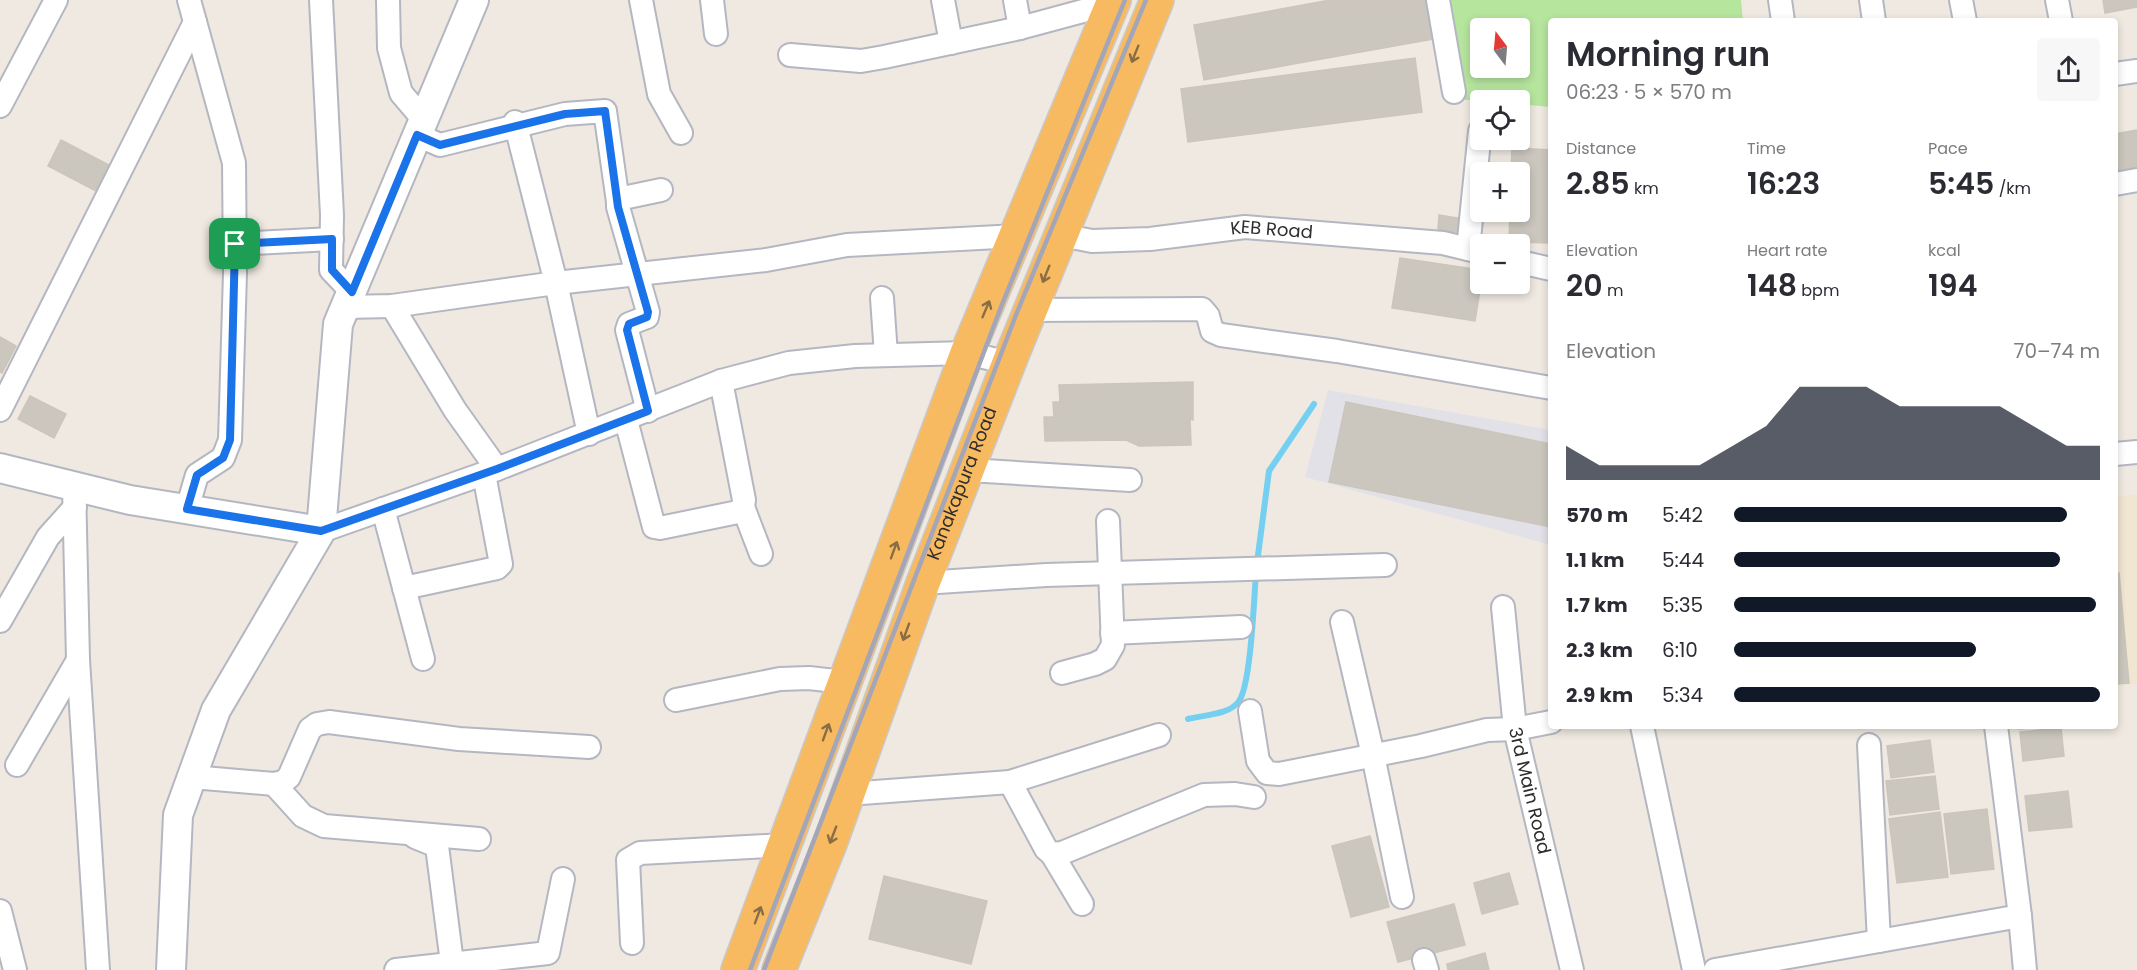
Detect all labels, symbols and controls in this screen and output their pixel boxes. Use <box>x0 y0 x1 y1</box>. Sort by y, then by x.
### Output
north arrow <box>1470 18 1530 78</box>
map controls <box>1470 18 1530 294</box>
text: Morning run <box>1566 31 1770 78</box>
button: share <box>2037 38 2100 101</box>
one-way arrow <box>1129 44 1140 63</box>
text: 06:23 · 5 × 570 m <box>1566 78 1732 106</box>
button: locate <box>1470 90 1530 150</box>
text: Distance <box>1566 137 1636 160</box>
text: Time <box>1747 137 1786 160</box>
text: Pace <box>1928 137 1968 160</box>
button: + <box>1470 162 1530 222</box>
text: 2.85 <box>1566 162 1630 205</box>
text: 16:23 <box>1747 162 1820 205</box>
text: 5:45 <box>1928 162 1994 205</box>
text: km <box>1630 177 1659 200</box>
text: /km <box>1994 177 2031 200</box>
street label: KEB Road <box>1229 214 1314 244</box>
pin <box>209 218 260 269</box>
icon: arrive <box>218 227 251 260</box>
button: − <box>1470 234 1530 294</box>
text: Elevation <box>1566 239 1638 262</box>
text: Heart rate <box>1747 239 1827 262</box>
text: kcal <box>1928 239 1961 262</box>
one-way arrow <box>1040 264 1051 283</box>
text: 20 <box>1566 264 1603 307</box>
text: 148 <box>1747 264 1797 307</box>
text: 194 <box>1928 264 1977 307</box>
text: m <box>1603 279 1623 302</box>
text: bpm <box>1797 279 1839 302</box>
one-way arrow <box>981 300 992 318</box>
text: Elevation <box>1566 337 1656 365</box>
text: 70–74 m <box>2014 337 2100 365</box>
street label: Kanakapura Road <box>920 403 1003 563</box>
text: 570 m <box>1566 501 1628 529</box>
text: 5:42 <box>1662 501 1703 529</box>
one-way arrow <box>889 541 900 559</box>
text: 1.1 km <box>1566 546 1624 574</box>
text: 5:44 <box>1662 546 1704 574</box>
text: 1.7 km <box>1566 591 1628 619</box>
text: 5:35 <box>1662 591 1703 619</box>
one-way arrow <box>900 622 911 640</box>
text: 2.3 km <box>1566 636 1633 664</box>
text: 6:10 <box>1662 636 1698 664</box>
text: 2.9 km <box>1566 681 1633 709</box>
text: 5:34 <box>1662 681 1703 709</box>
one-way arrow <box>821 724 832 742</box>
street label: 3rd Main Road <box>1503 725 1557 857</box>
one-way arrow <box>827 825 838 844</box>
one-way arrow <box>753 906 764 925</box>

